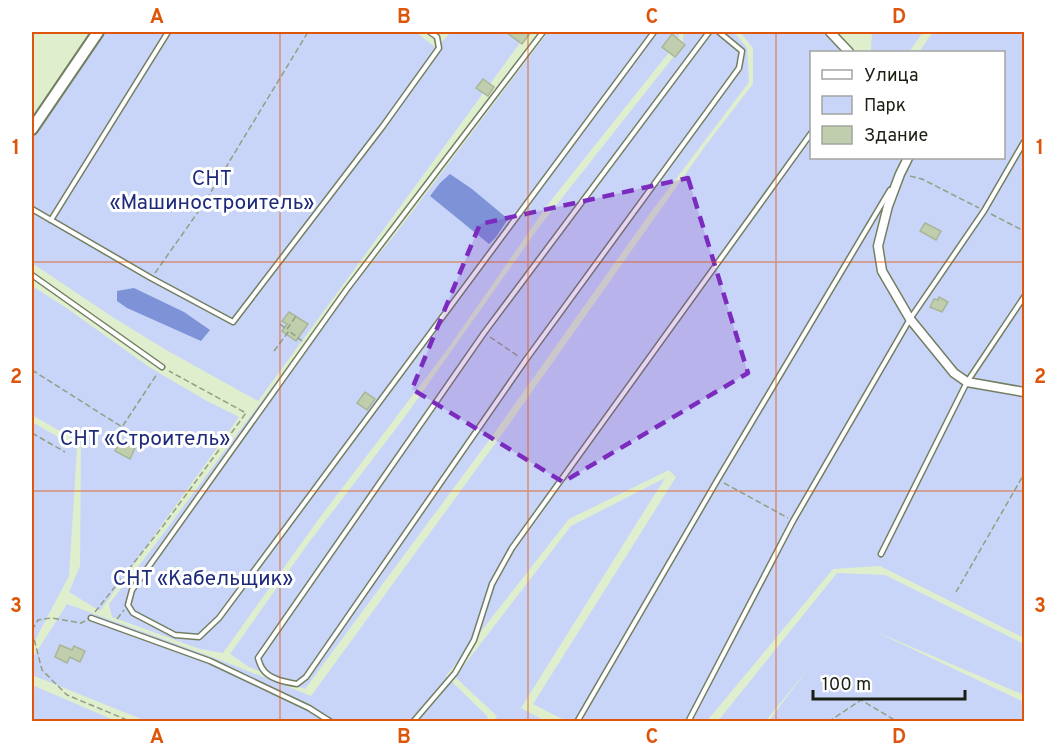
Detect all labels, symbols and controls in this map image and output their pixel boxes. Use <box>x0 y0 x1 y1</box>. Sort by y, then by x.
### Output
text: A <box>150 5 164 31</box>
text: B <box>397 5 411 31</box>
text: C <box>646 5 658 31</box>
text: D <box>892 5 906 31</box>
legend <box>810 51 1005 159</box>
text: Улица <box>864 65 918 88</box>
text: Парк <box>864 95 906 118</box>
text: Здание <box>864 125 928 148</box>
text: 1 <box>12 136 20 162</box>
text: 1 <box>1036 136 1044 162</box>
park label: СНТ «Машиностроитель» <box>110 166 315 217</box>
text: 2 <box>10 365 22 391</box>
text: 2 <box>1034 365 1046 391</box>
park label: СНТ «Строитель» <box>60 426 230 453</box>
park label: СНТ «Кабельщик» <box>113 566 294 593</box>
text: 3 <box>10 594 22 620</box>
text: 3 <box>1034 594 1046 620</box>
scale bar <box>813 663 964 701</box>
text: 100 m <box>822 674 871 697</box>
text: A <box>150 725 164 751</box>
text: B <box>397 725 411 751</box>
text: C <box>646 725 658 751</box>
text: D <box>892 725 906 751</box>

